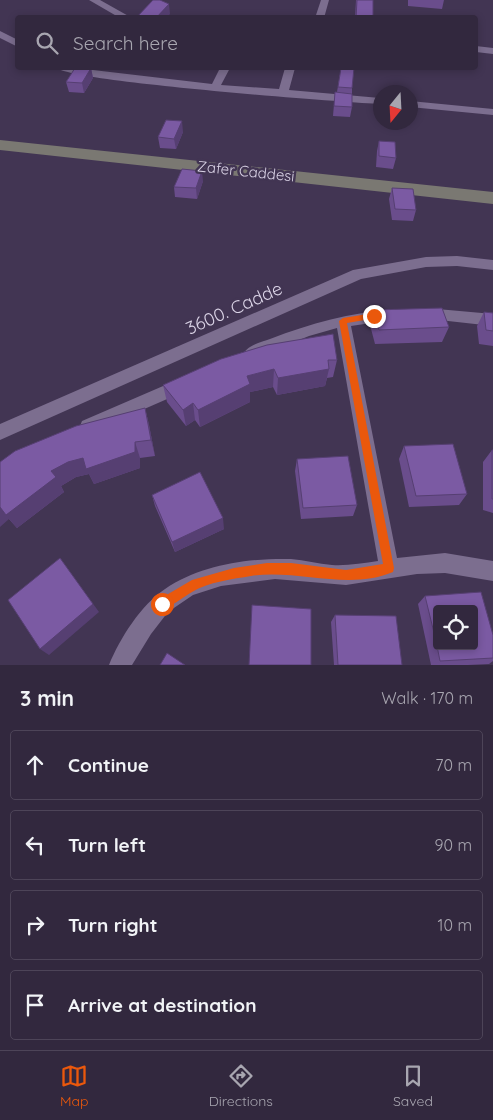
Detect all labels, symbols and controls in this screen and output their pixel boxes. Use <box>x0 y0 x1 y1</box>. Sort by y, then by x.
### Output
search box <box>15 15 478 70</box>
icon: search <box>33 29 61 57</box>
text: Search here <box>73 31 178 55</box>
north arrow <box>373 85 418 130</box>
street label: Zafer Caddesi <box>196 156 296 186</box>
street label: 3600. Cadde <box>182 276 286 340</box>
route end <box>363 305 386 328</box>
route start <box>151 593 174 616</box>
map controls <box>433 605 478 650</box>
button: locate <box>433 605 478 650</box>
text: 3 min <box>20 685 74 711</box>
text: Walk · 170 m <box>381 688 473 708</box>
icon: ahead <box>21 751 49 779</box>
text: Continue <box>68 753 149 777</box>
text: 70 m <box>435 755 472 775</box>
icon: left <box>21 831 49 859</box>
text: Turn left <box>68 833 146 857</box>
text: 90 m <box>435 835 472 855</box>
icon: right <box>21 911 49 939</box>
text: Turn right <box>68 913 157 937</box>
text: 10 m <box>438 915 472 935</box>
icon: arrive <box>21 991 49 1019</box>
text: Arrive at destination <box>68 993 257 1017</box>
tab: Map <box>60 1062 89 1110</box>
tab: Directions <box>209 1062 273 1110</box>
tab: Saved <box>393 1062 433 1110</box>

